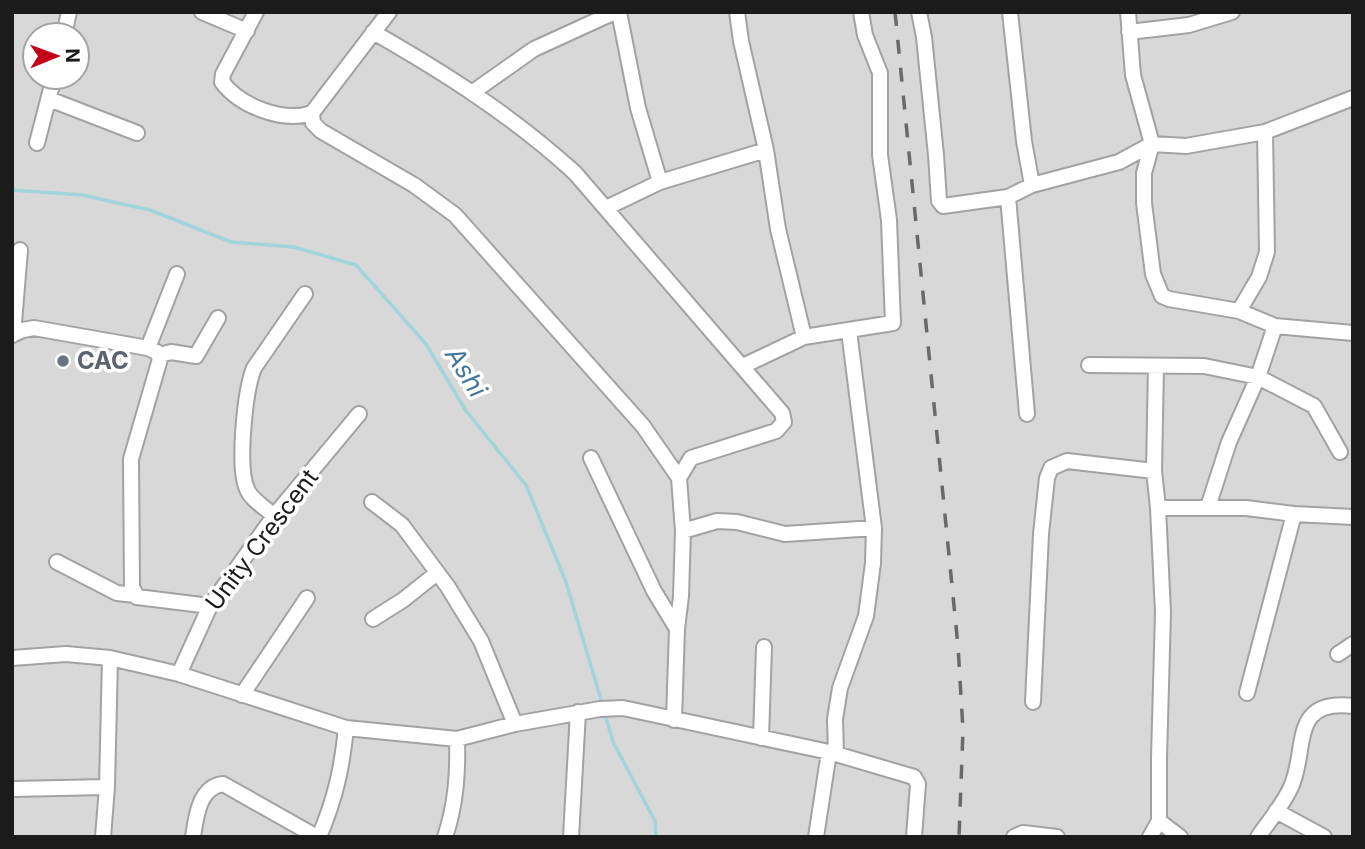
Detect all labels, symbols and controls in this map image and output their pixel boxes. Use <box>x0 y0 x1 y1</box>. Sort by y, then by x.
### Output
north arrow <box>21 21 91 91</box>
text: N <box>61 48 84 63</box>
water label: Ashi <box>439 340 494 403</box>
place label: CAC <box>77 346 129 375</box>
marker: CAC <box>55 353 71 369</box>
street label: Unity Crescent <box>199 463 324 616</box>

